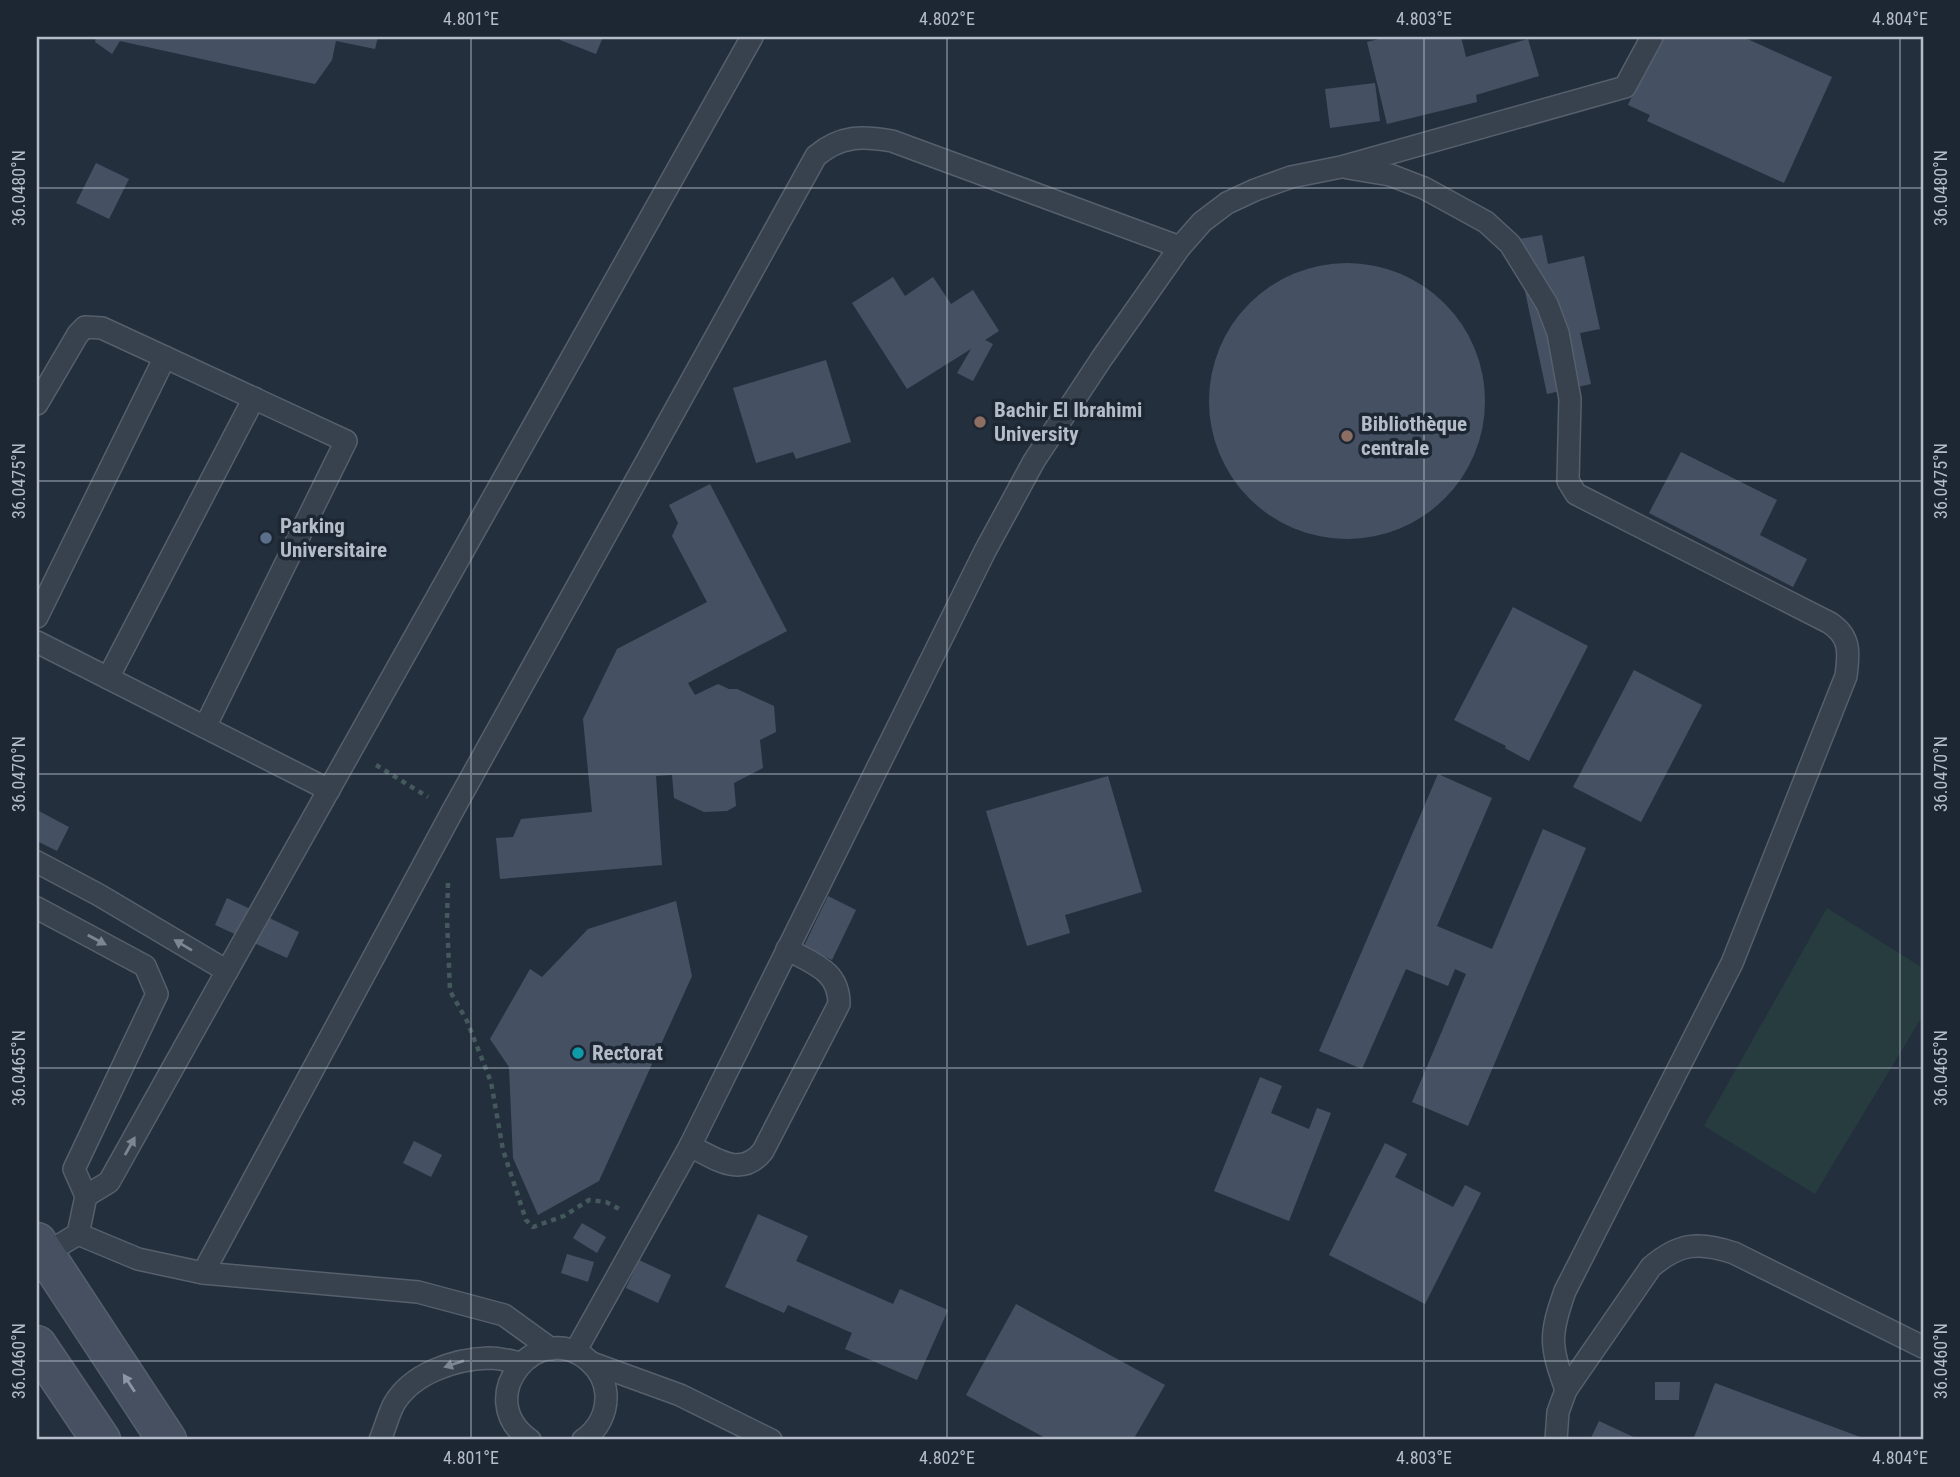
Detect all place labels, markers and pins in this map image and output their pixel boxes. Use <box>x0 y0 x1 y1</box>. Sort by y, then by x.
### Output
place label: Bachir El Ibrahimi University <box>994 398 1142 446</box>
place label: Bibliothèque centrale <box>1361 412 1467 460</box>
marker: Bachir El Ibrahimi University <box>972 414 988 430</box>
marker: Bibliothèque centrale <box>1339 428 1355 444</box>
place label: Parking Universitaire <box>280 514 387 562</box>
marker: Parking Universitaire <box>258 530 274 546</box>
place label: Rectorat <box>592 1041 663 1065</box>
marker: Rectorat <box>570 1045 586 1061</box>

